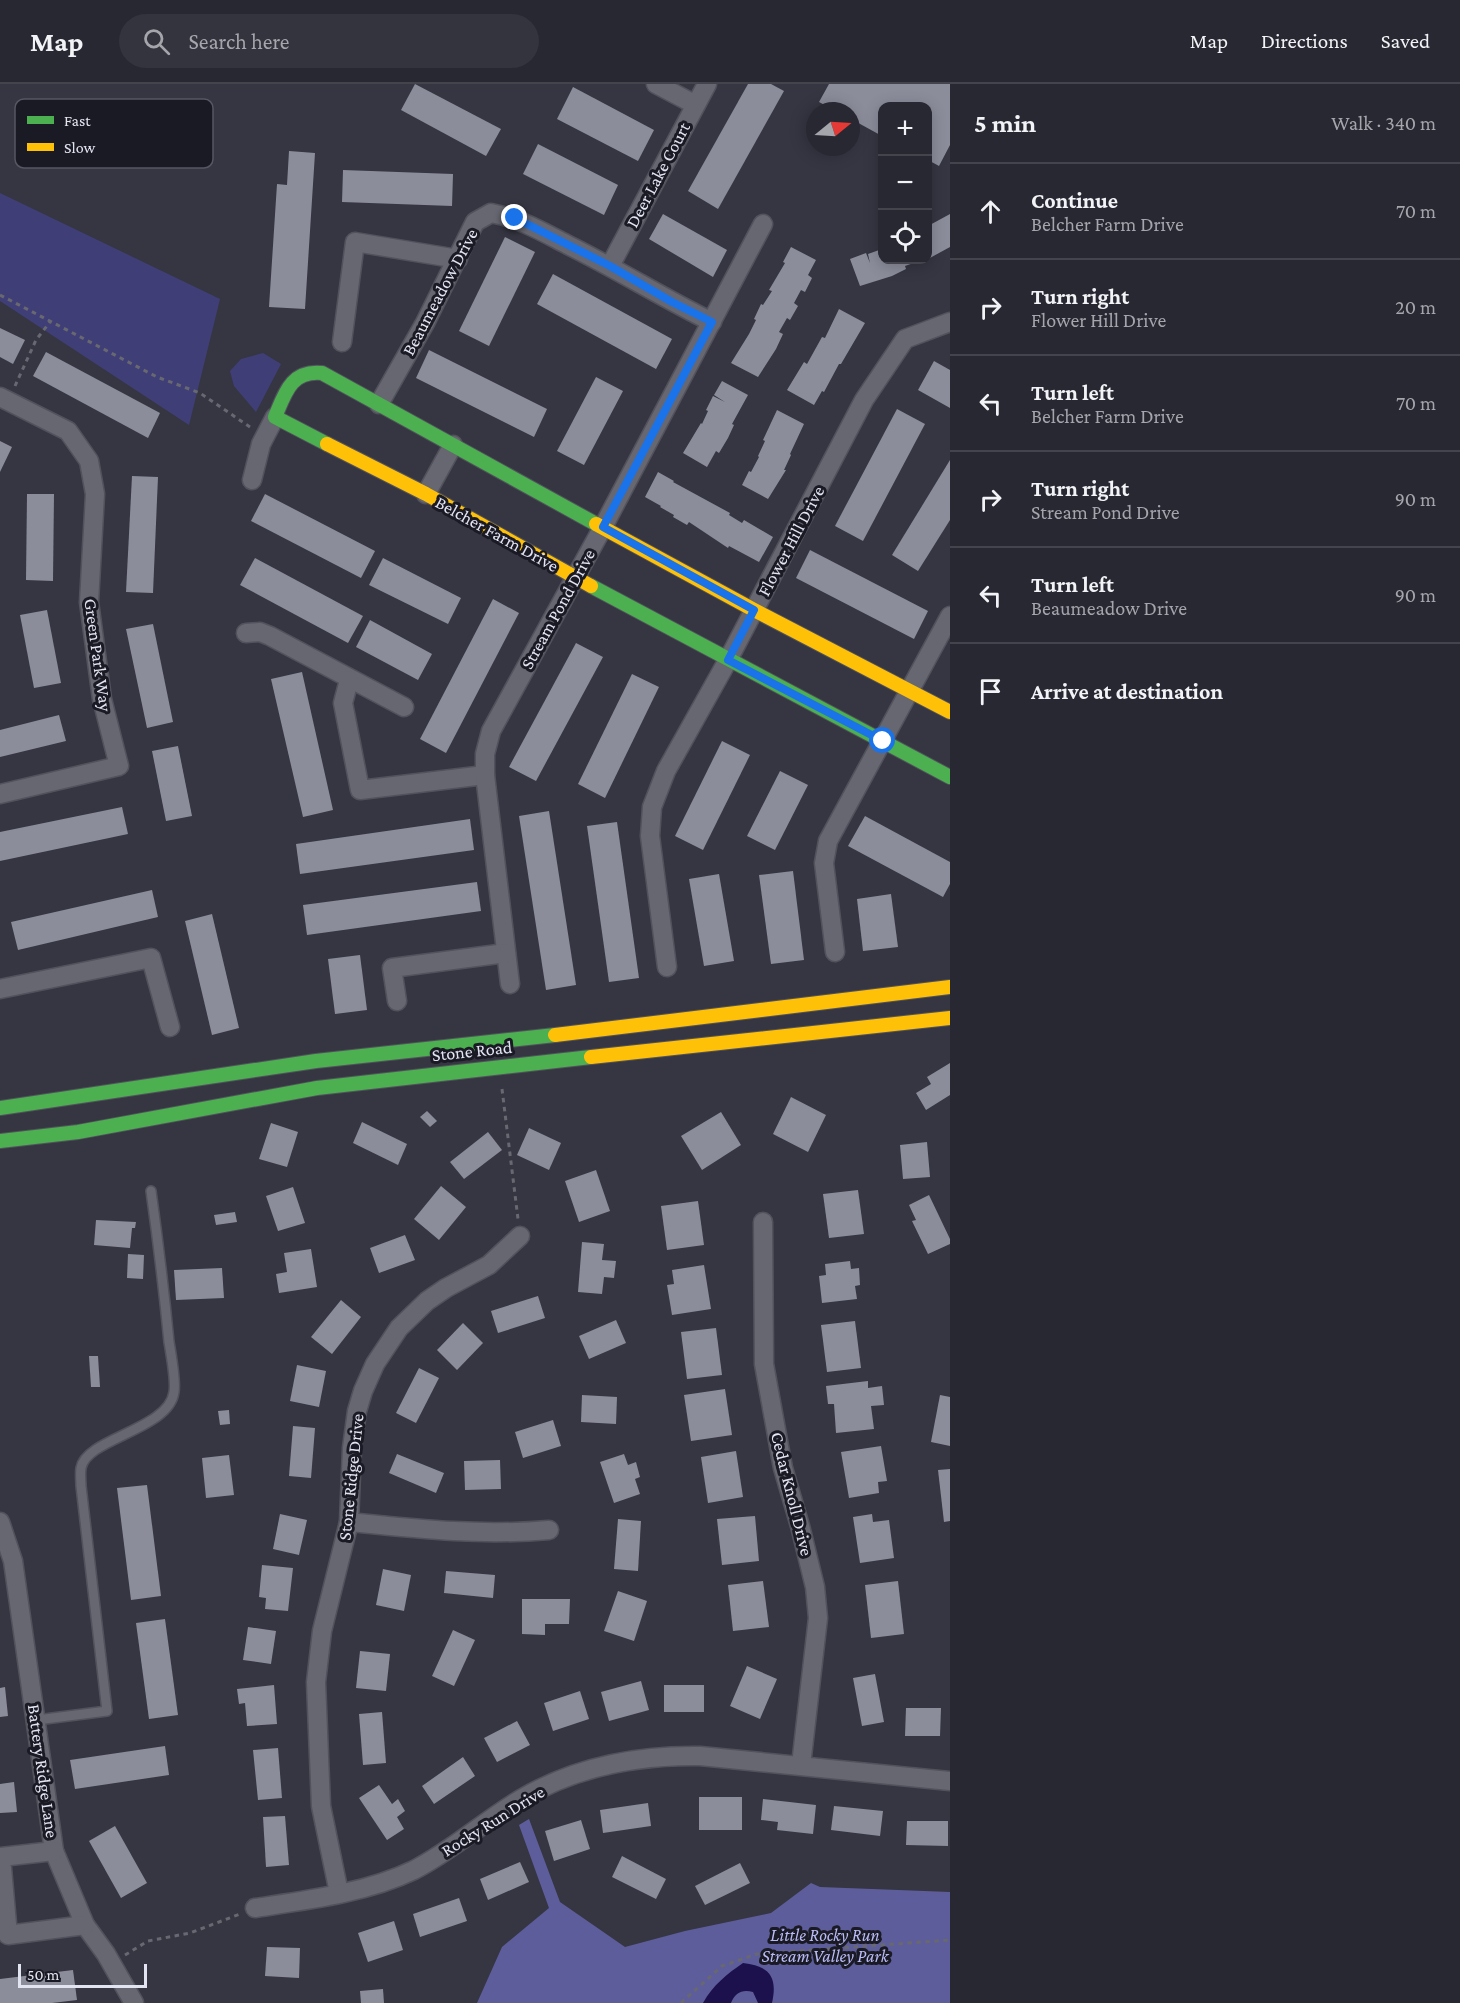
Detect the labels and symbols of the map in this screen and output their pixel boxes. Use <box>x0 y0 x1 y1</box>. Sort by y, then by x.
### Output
legend <box>15 99 213 168</box>
north arrow <box>806 102 860 156</box>
text: Fast <box>64 112 91 129</box>
street label: Deer Lake Court <box>622 118 695 231</box>
text: Slow <box>64 139 96 156</box>
route end <box>501 204 527 230</box>
street label: Beaumeadow Drive <box>398 225 482 359</box>
street label: Flower Hill Drive <box>754 482 828 599</box>
street label: Belcher Farm Drive <box>432 492 562 576</box>
street label: Stream Pond Drive <box>517 546 599 672</box>
street label: Green Park Way <box>80 597 116 713</box>
route start <box>869 727 895 753</box>
street label: Stone Road <box>431 1037 514 1065</box>
street label: Stone Ridge Drive <box>334 1413 368 1541</box>
street label: Cedar Knoll Drive <box>767 1430 817 1558</box>
street label: Battery Ridge Lane <box>24 1703 62 1839</box>
street label: Rocky Run Drive <box>438 1781 548 1861</box>
park label: Little Rocky Run Stream Valley Park <box>761 1925 890 1966</box>
scale bar <box>18 1961 147 1988</box>

